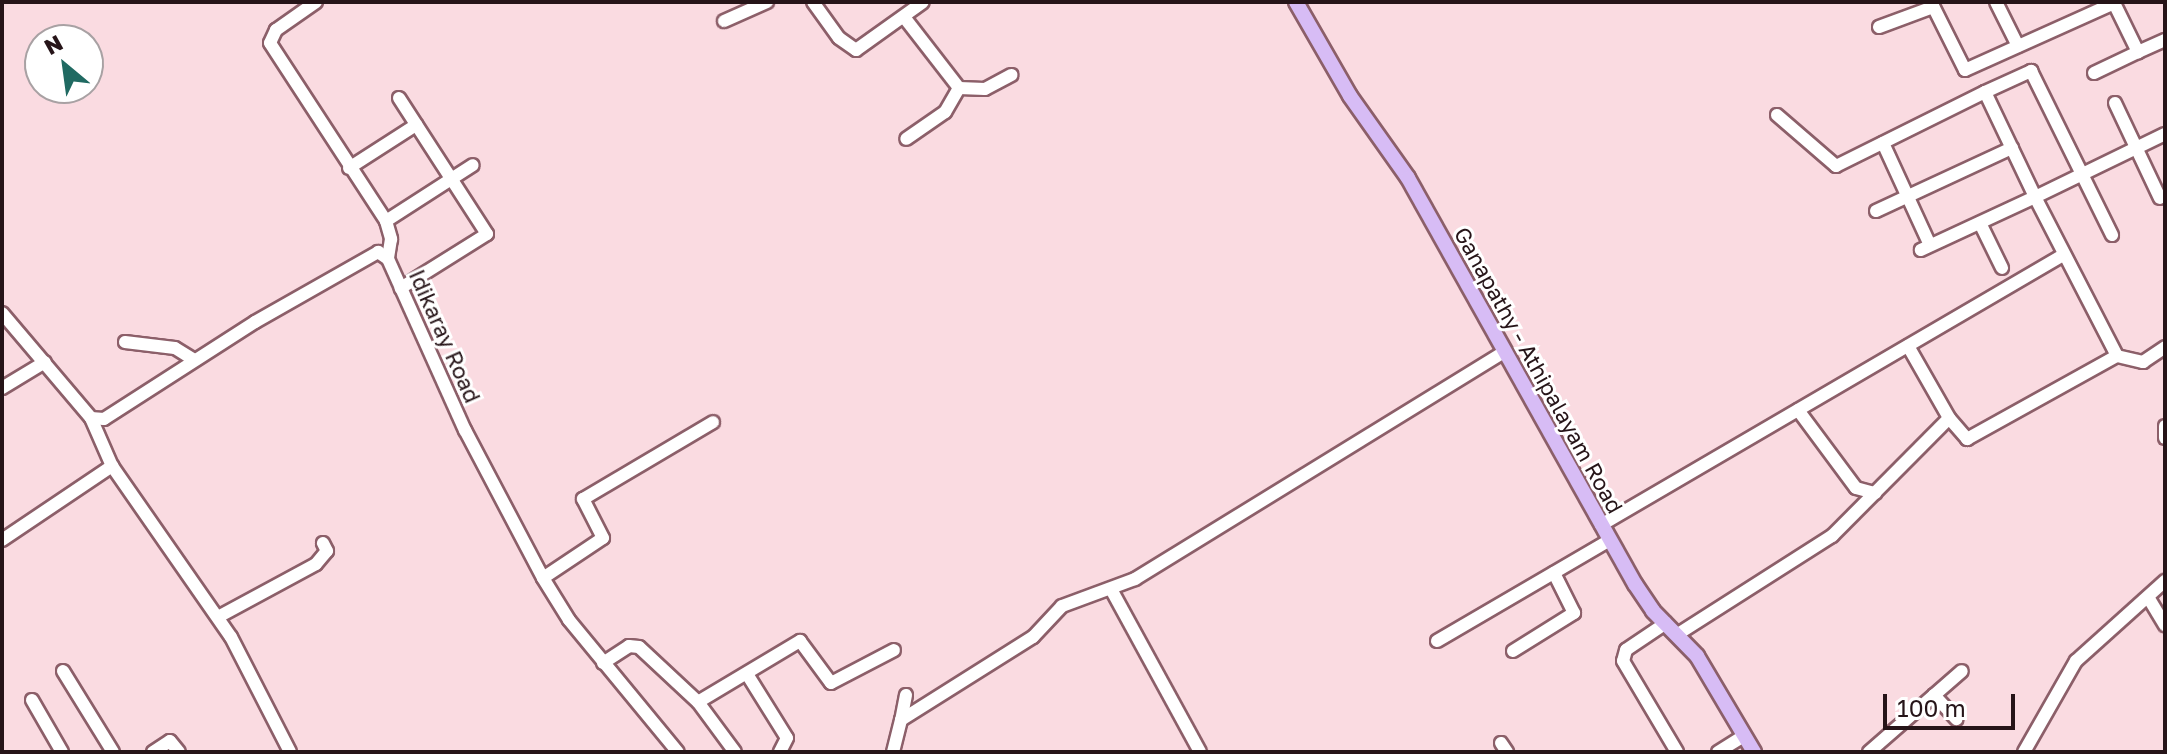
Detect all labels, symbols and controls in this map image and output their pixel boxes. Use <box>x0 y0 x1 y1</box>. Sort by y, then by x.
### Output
north arrow <box>24 24 104 104</box>
text: N <box>39 28 67 60</box>
street label: Ganapathy - Athipalayam Road <box>1449 222 1629 518</box>
street label: Idikaray Road <box>404 265 486 407</box>
scale bar <box>1887 678 2019 728</box>
text: 100 m <box>1897 693 1966 722</box>

